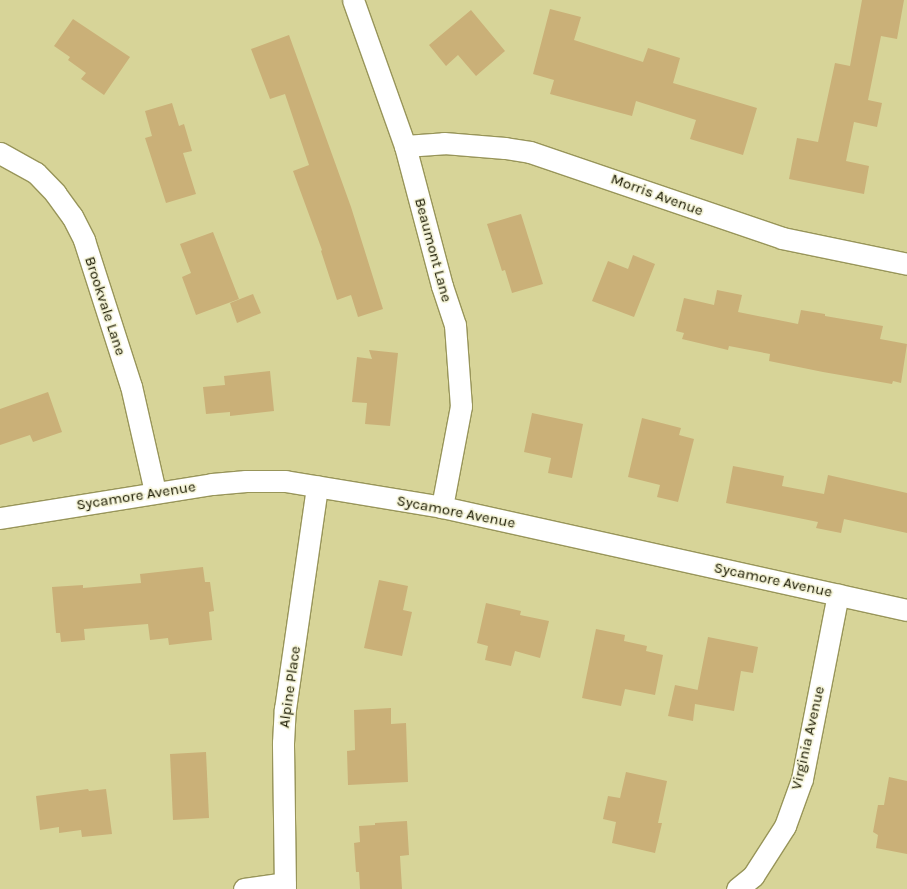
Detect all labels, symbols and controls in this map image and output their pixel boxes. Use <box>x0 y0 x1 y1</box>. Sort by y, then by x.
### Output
street label: Morris Avenue <box>608 170 706 220</box>
street label: Beaumont Lane <box>410 196 456 304</box>
street label: Brookvale Lane <box>81 254 129 358</box>
street label: Sycamore Avenue <box>75 478 197 514</box>
street label: Sycamore Avenue <box>395 492 517 532</box>
street label: Sycamore Avenue <box>712 559 834 601</box>
street label: Alpine Place <box>275 645 305 729</box>
street label: Virginia Avenue <box>787 684 829 792</box>

